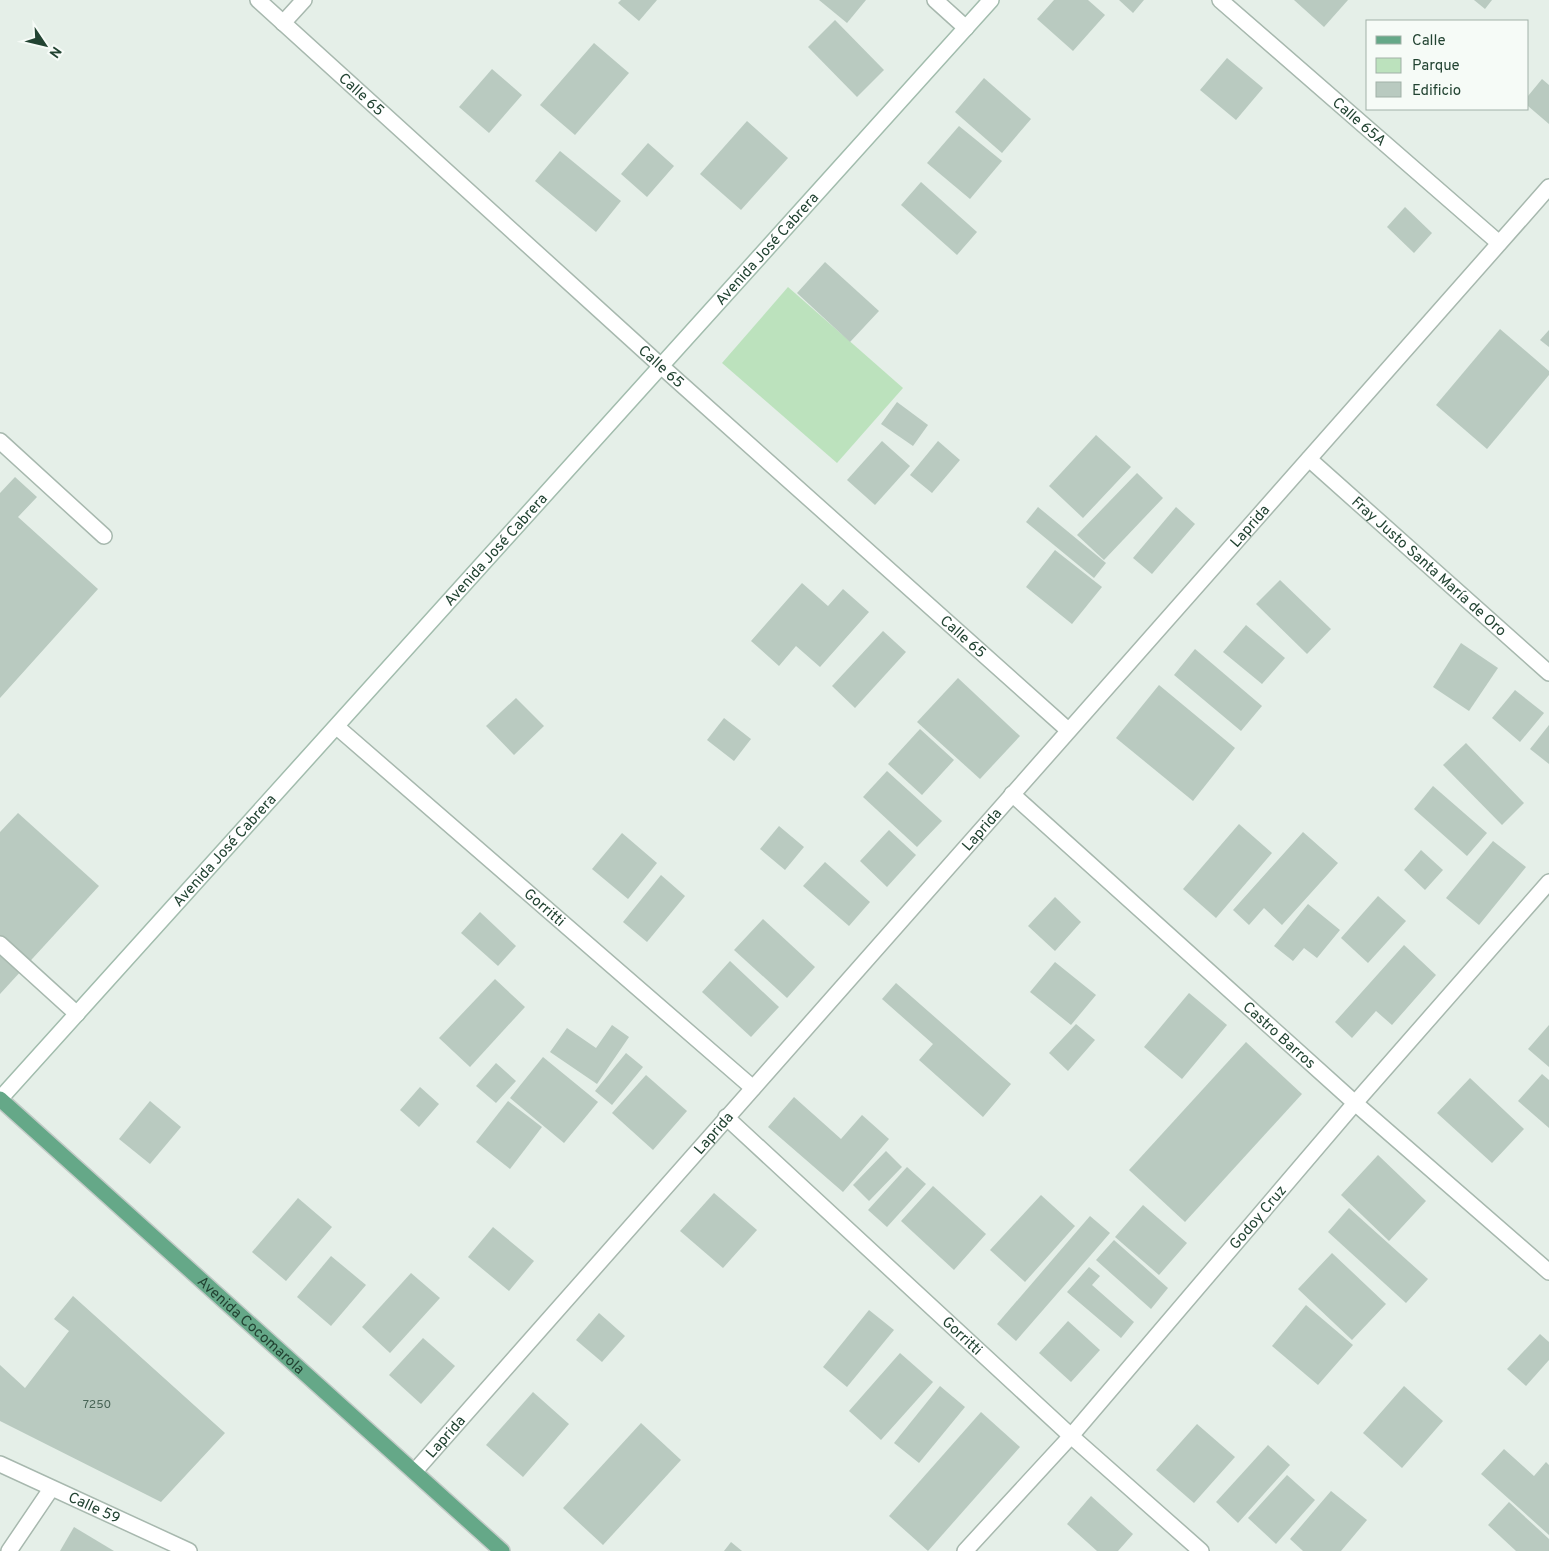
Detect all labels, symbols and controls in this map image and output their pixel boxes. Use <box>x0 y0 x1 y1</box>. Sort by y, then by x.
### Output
north arrow <box>20 20 70 70</box>
legend <box>1366 20 1529 110</box>
text: Calle <box>1412 32 1446 51</box>
text: N <box>45 43 64 61</box>
text: Parque <box>1412 57 1460 76</box>
street label: Calle 65 <box>334 70 388 121</box>
text: Edificio <box>1412 82 1461 101</box>
street label: Calle 65A <box>1328 94 1389 151</box>
street label: Avenida José Cabrera <box>712 189 824 310</box>
street label: Calle 65 <box>634 342 687 393</box>
street label: Avenida José Cabrera <box>441 490 552 611</box>
street label: Fray Justo Santa María de Oro <box>1347 493 1510 641</box>
street label: Laprida <box>1227 502 1275 552</box>
street label: Calle 65 <box>935 612 989 663</box>
street label: Avenida José Cabrera <box>170 791 281 912</box>
street label: Laprida <box>959 805 1007 856</box>
street label: Gorritti <box>519 885 568 931</box>
street label: Castro Barros <box>1238 998 1319 1074</box>
street label: Laprida <box>691 1109 739 1159</box>
street label: Godoy Cruz <box>1226 1182 1291 1254</box>
street label: Avenida Cocomarola <box>192 1273 308 1380</box>
street label: Gorritti <box>937 1313 986 1360</box>
house number: 7250 <box>83 1397 111 1413</box>
street label: Laprida <box>423 1412 471 1463</box>
street label: Calle 59 <box>65 1489 123 1529</box>

